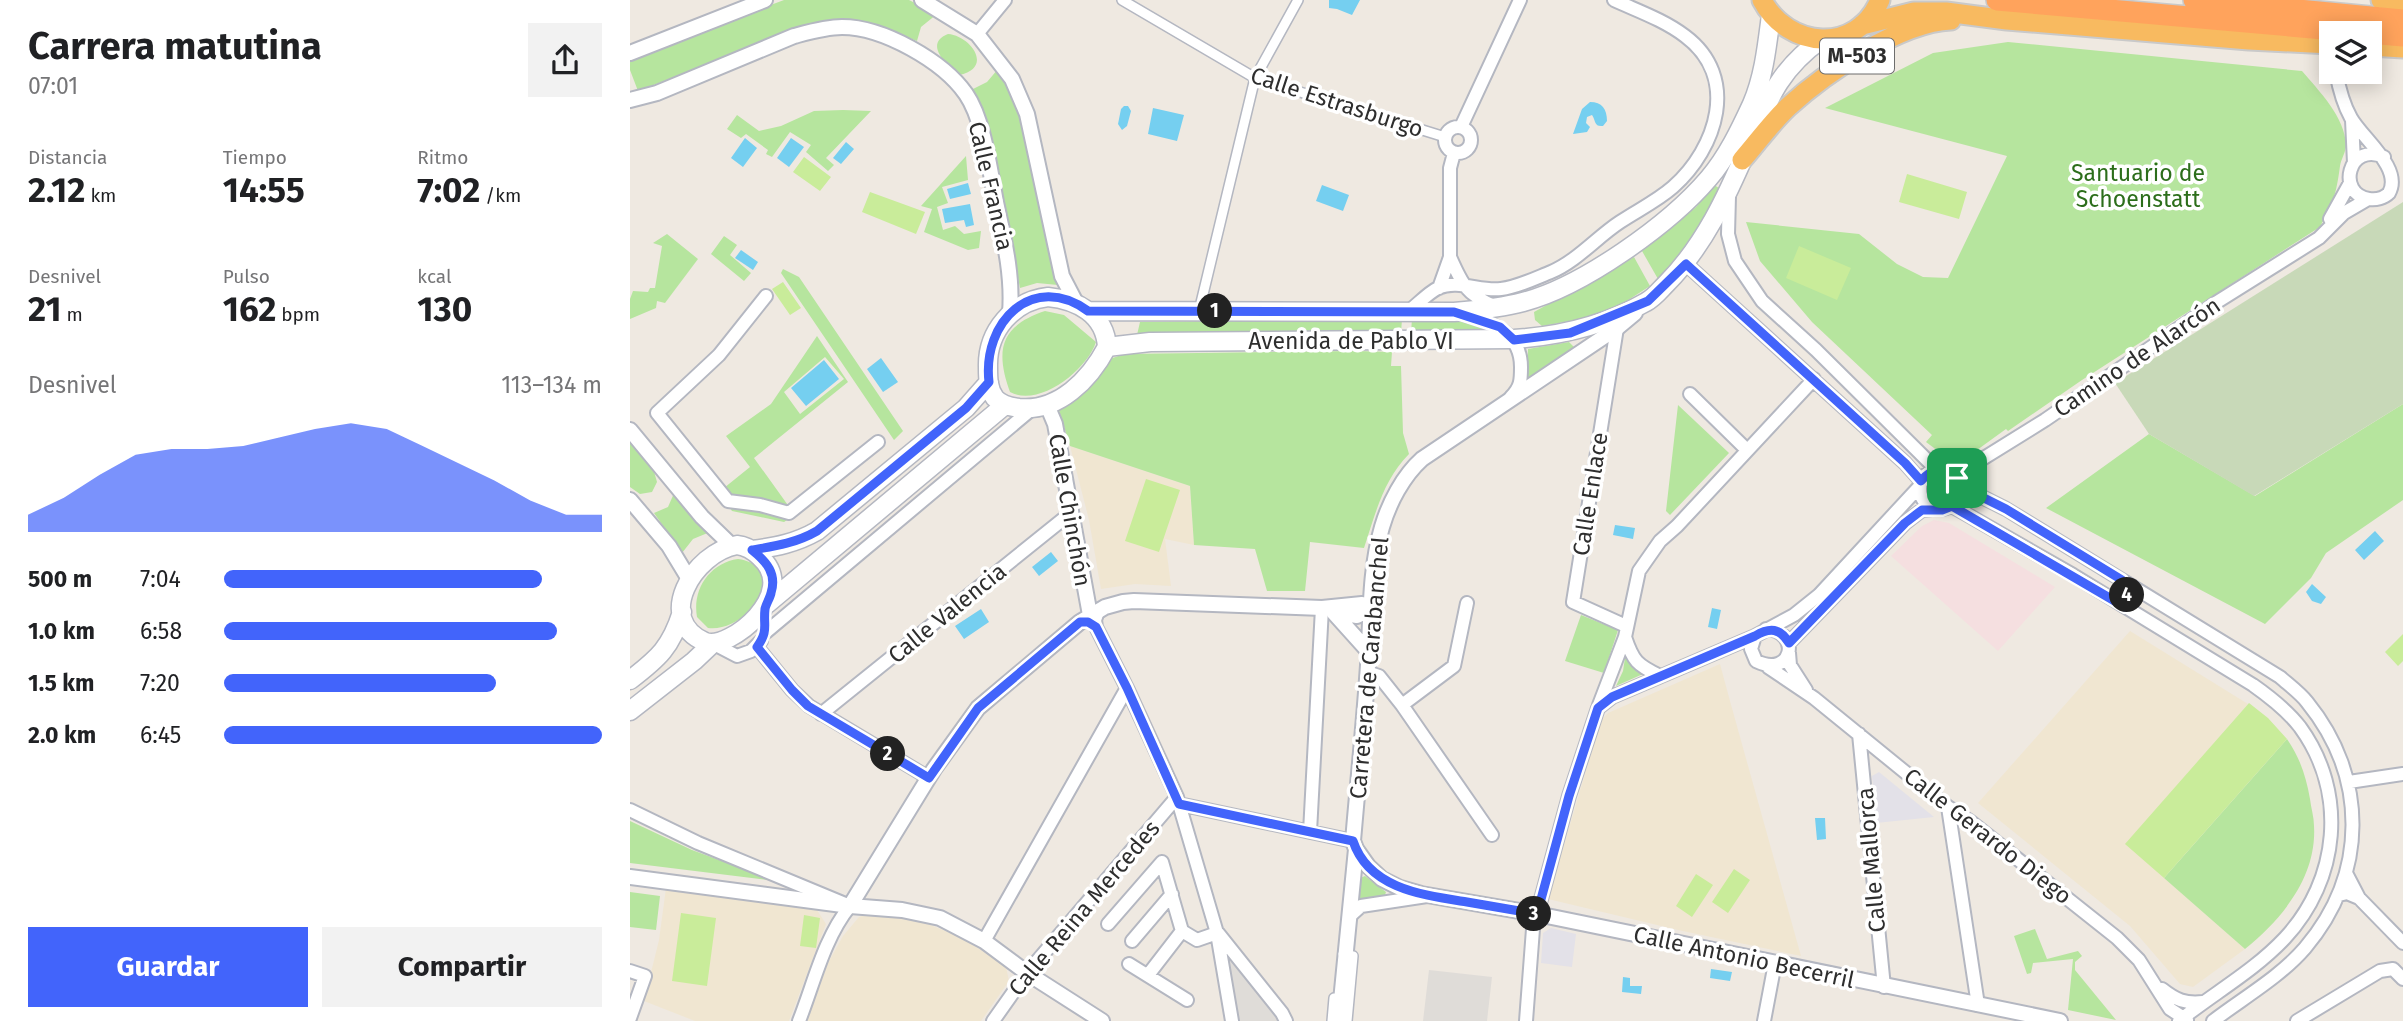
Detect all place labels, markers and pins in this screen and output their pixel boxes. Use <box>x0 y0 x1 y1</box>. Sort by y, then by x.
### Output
pin: 1 <box>1198 294 1232 328</box>
pin <box>1927 448 1987 508</box>
pin: 4 <box>2110 578 2144 612</box>
pin: 2 <box>870 736 906 772</box>
pin: 3 <box>1516 897 1552 932</box>

